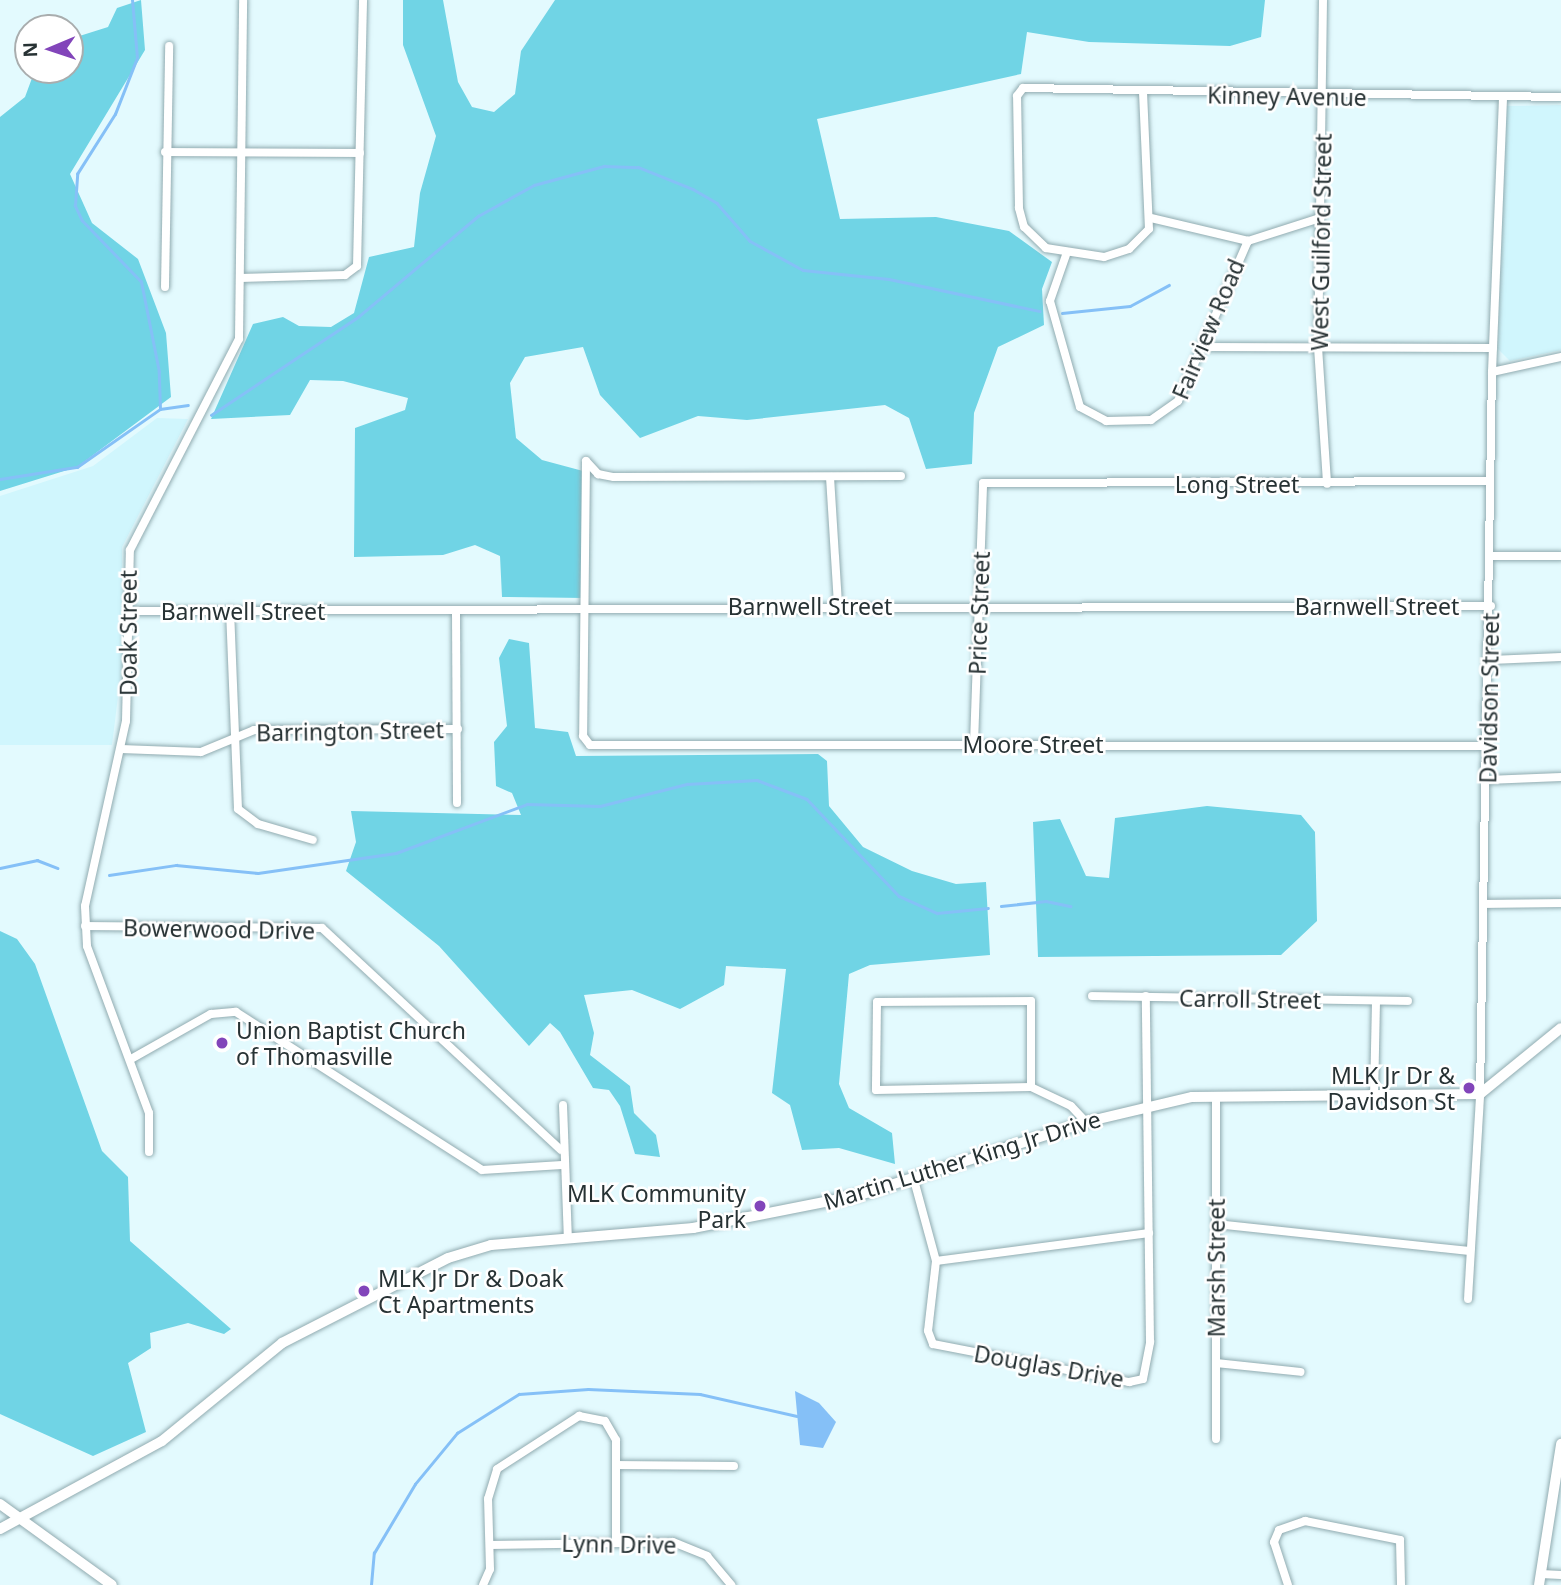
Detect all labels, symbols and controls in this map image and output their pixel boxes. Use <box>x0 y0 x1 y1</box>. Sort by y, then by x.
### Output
north arrow <box>14 14 84 84</box>
text: N <box>17 41 43 58</box>
street label: Kinney Avenue <box>1207 81 1367 111</box>
street label: West Guilford Street <box>1305 133 1337 351</box>
street label: Fairview Road <box>1166 255 1250 403</box>
street label: Long Street <box>1175 470 1299 498</box>
street label: Price Street <box>963 551 995 675</box>
street label: Doak Street <box>114 570 142 696</box>
street label: Barnwell Street <box>728 592 892 620</box>
street label: Barnwell Street <box>1295 592 1459 620</box>
street label: Barnwell Street <box>161 597 325 625</box>
street label: Davidson Street <box>1474 612 1504 784</box>
street label: Barrington Street <box>256 716 444 746</box>
street label: Moore Street <box>963 730 1103 758</box>
street label: Bowerwood Drive <box>123 914 315 944</box>
street label: Carroll Street <box>1179 984 1321 1014</box>
place label: Union Baptist Church of Thomasville <box>236 1016 466 1070</box>
marker: Union Baptist Church of Thomasville <box>214 1035 230 1051</box>
place label: MLK Jr Dr & Davidson St <box>1327 1061 1455 1115</box>
marker: MLK Jr Dr & Davidson St <box>1461 1080 1477 1096</box>
street label: Martin Luther King Jr Drive <box>820 1105 1104 1215</box>
place label: MLK Community Park <box>567 1179 746 1233</box>
marker: MLK Community Park <box>752 1198 768 1214</box>
street label: Marsh Street <box>1202 1199 1230 1337</box>
place label: MLK Jr Dr & Doak Ct Apartments <box>378 1264 564 1318</box>
marker: MLK Jr Dr & Doak Ct Apartments <box>356 1283 372 1299</box>
street label: Douglas Drive <box>972 1339 1126 1393</box>
street label: Lynn Drive <box>561 1529 677 1559</box>

